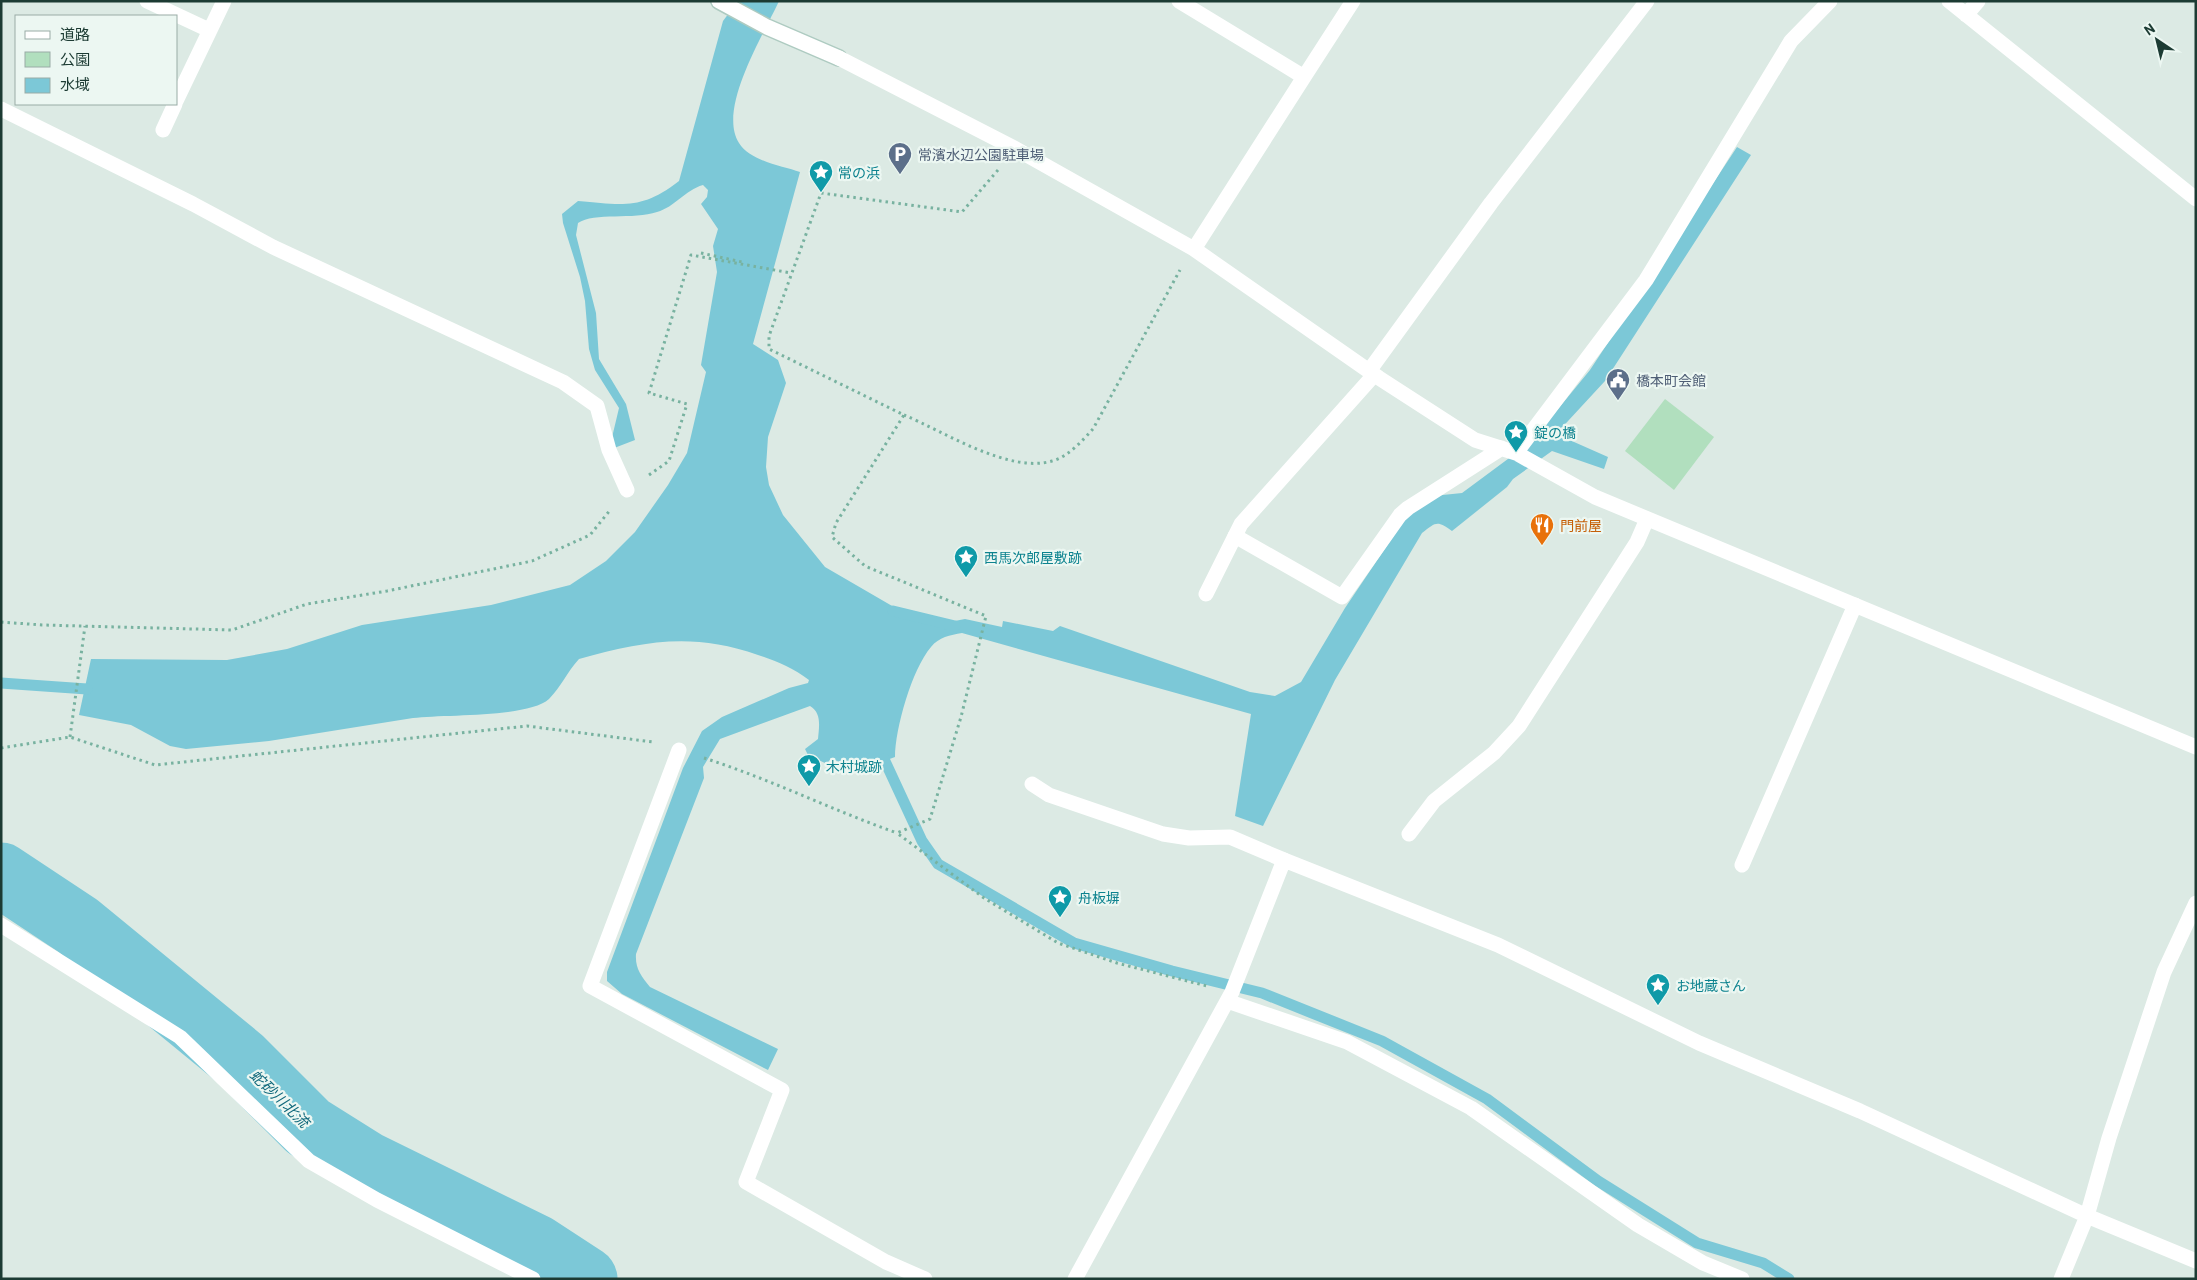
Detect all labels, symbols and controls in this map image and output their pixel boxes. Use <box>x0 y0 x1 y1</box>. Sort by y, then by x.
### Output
legend <box>15 15 178 105</box>
north arrow <box>2132 15 2182 65</box>
text: N <box>2141 19 2158 39</box>
text: 道路 <box>60 25 90 43</box>
text: 公園 <box>60 50 90 68</box>
text: 水域 <box>60 75 90 93</box>
parking icon: 常濱水辺公園駐車場 <box>887 141 913 175</box>
place label: 常濱水辺公園駐車場 <box>918 146 1044 163</box>
place icon: 常の浜 <box>808 159 834 193</box>
place label: 常の浜 <box>838 164 880 181</box>
public building icon: 橋本町会館 <box>1605 367 1631 401</box>
place label: 橋本町会館 <box>1636 372 1706 389</box>
place icon: 錠の橋 <box>1503 419 1529 453</box>
place label: 錠の橋 <box>1534 424 1576 441</box>
restaurant icon: 門前屋 <box>1529 512 1555 546</box>
place label: 門前屋 <box>1560 517 1602 534</box>
place icon: 西馬次郎屋敷跡 <box>953 544 979 578</box>
place label: 西馬次郎屋敷跡 <box>984 549 1082 566</box>
place icon: 木村城跡 <box>796 753 822 787</box>
place label: 木村城跡 <box>826 758 882 775</box>
place icon: 舟板塀 <box>1047 884 1073 918</box>
place label: 舟板塀 <box>1078 889 1120 906</box>
place icon: お地蔵さん <box>1645 972 1671 1006</box>
place label: お地蔵さん <box>1676 977 1746 994</box>
water label: 蛇砂川北流 <box>247 1065 315 1132</box>

